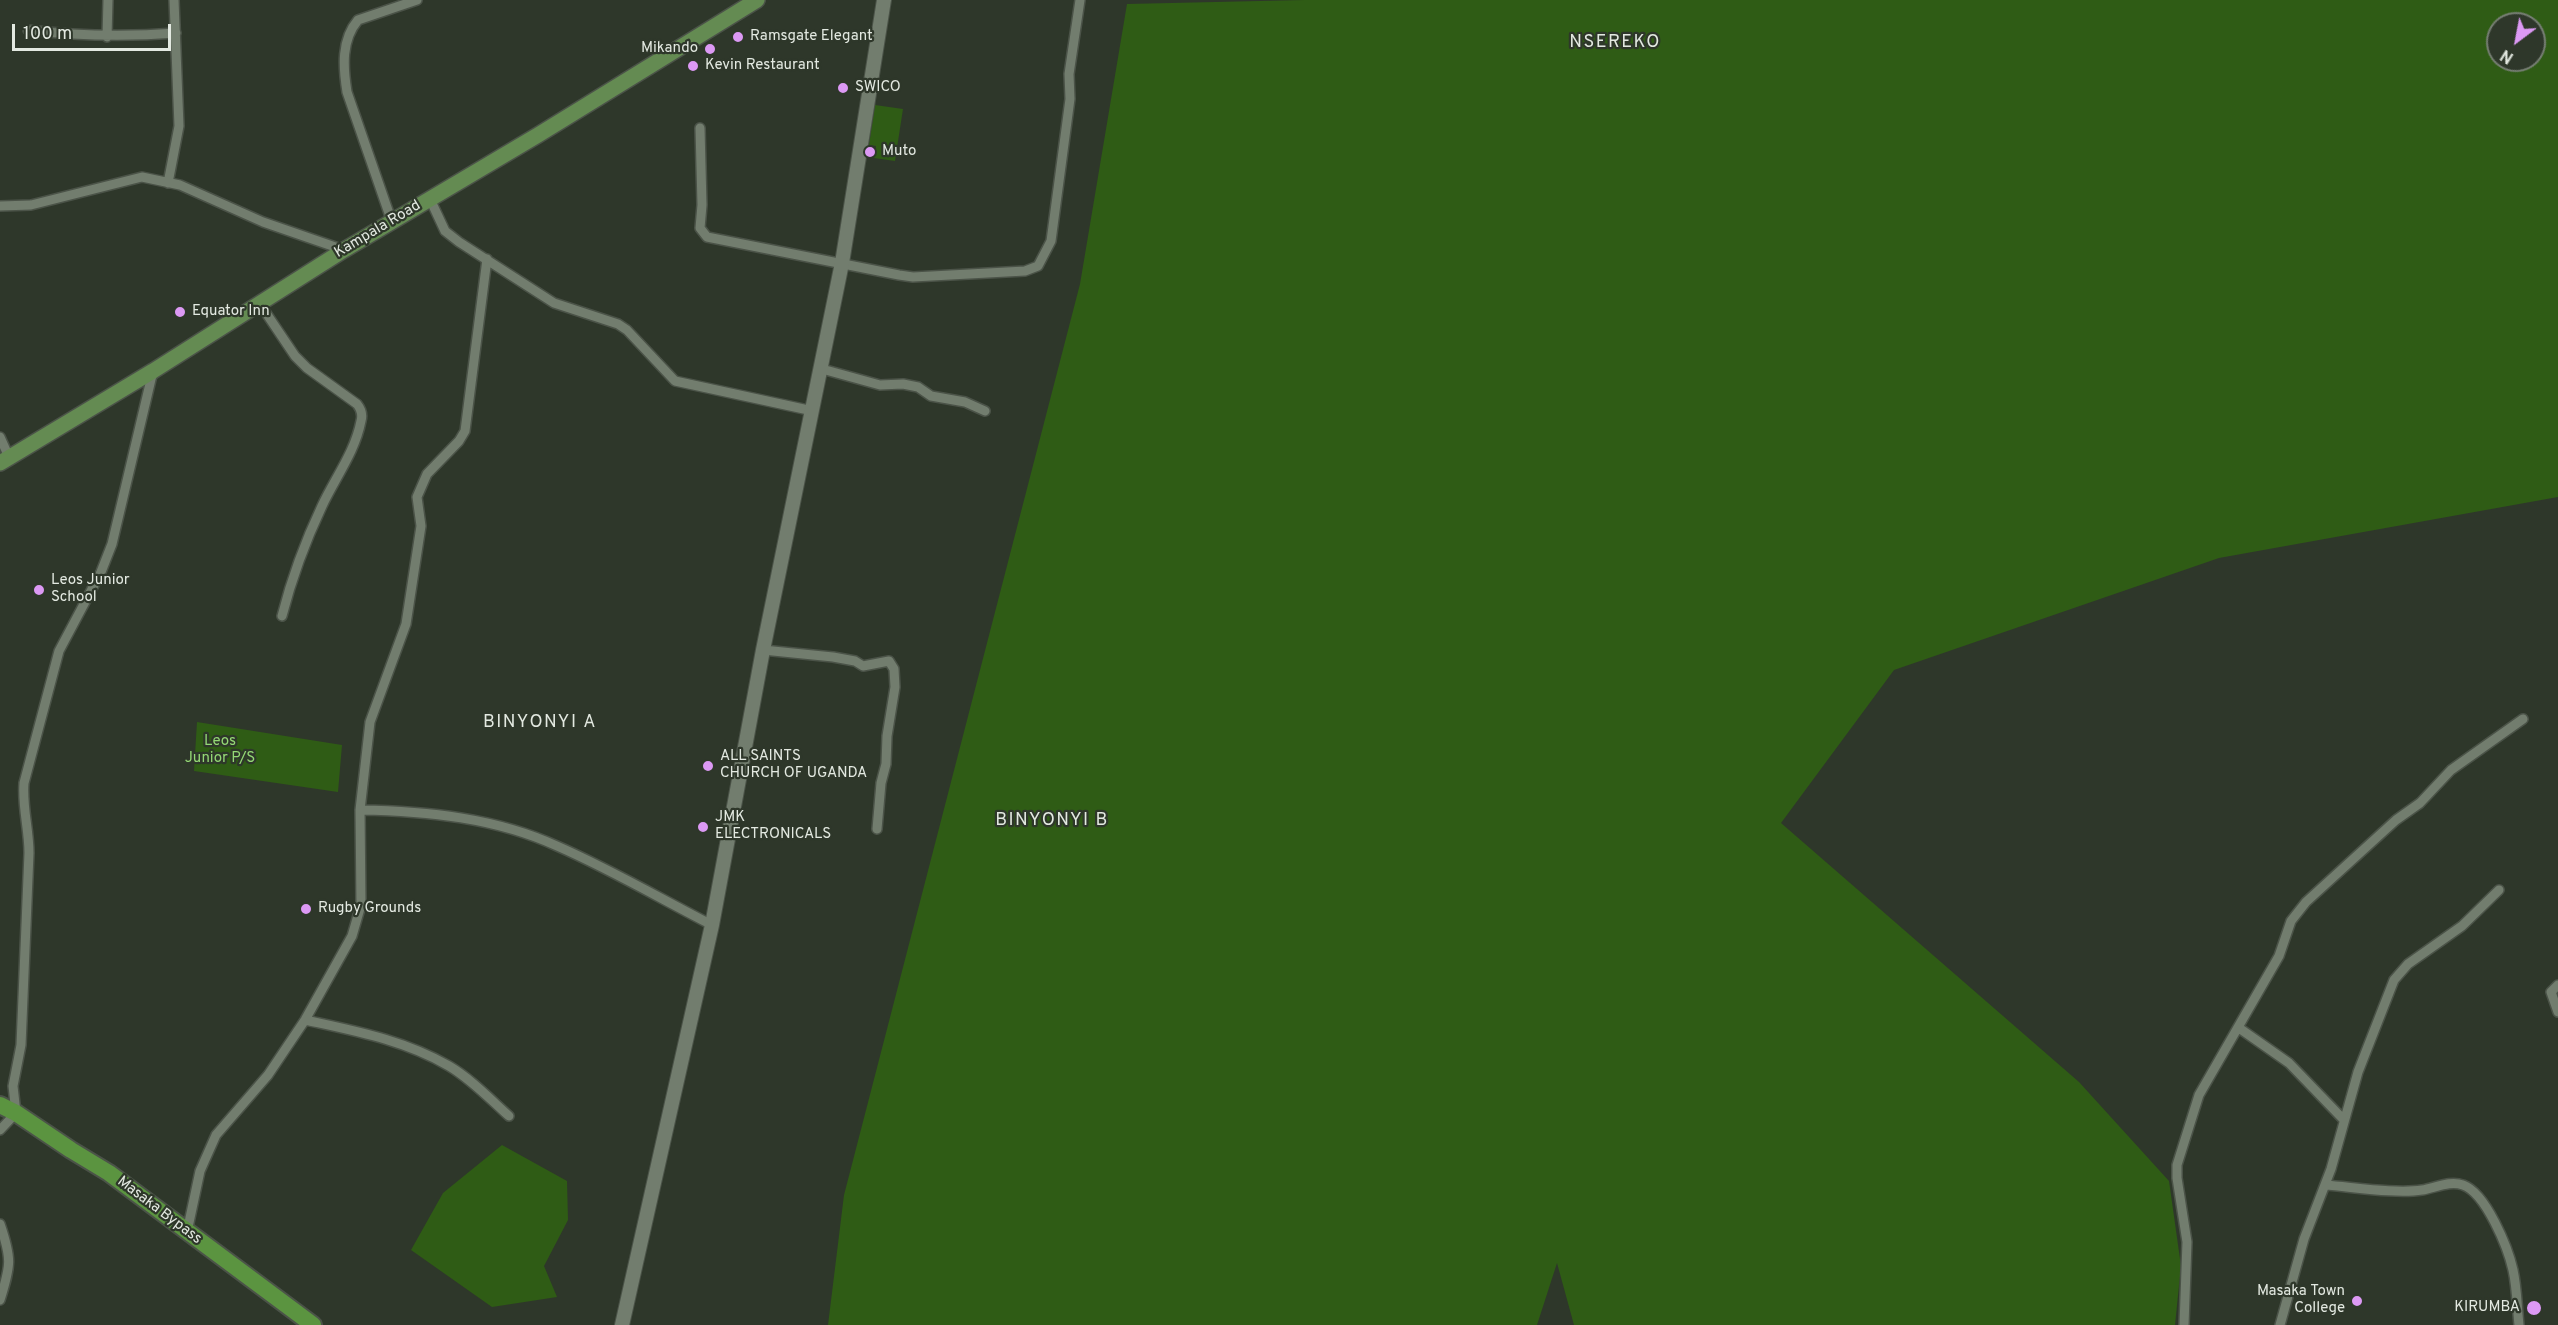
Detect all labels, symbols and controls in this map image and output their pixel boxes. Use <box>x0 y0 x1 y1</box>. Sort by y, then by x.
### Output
scale bar <box>15 12 174 50</box>
north arrow <box>2486 12 2546 72</box>
text: 100 m <box>23 23 72 46</box>
place label: Ramsgate Elegant <box>750 28 873 46</box>
marker: Ramsgate Elegant <box>731 30 745 44</box>
district label: NSEREKO <box>1569 32 1661 54</box>
place label: Mikando <box>641 40 698 58</box>
marker: Mikando <box>703 42 717 56</box>
text: N <box>2497 44 2518 67</box>
place label: Kevin Restaurant <box>705 57 820 75</box>
marker: Kevin Restaurant <box>686 59 700 73</box>
place label: SWICO <box>855 79 901 97</box>
marker: SWICO <box>836 81 850 95</box>
place label: Muto <box>882 143 916 161</box>
marker: Muto <box>863 145 877 159</box>
street label: Kampala Road <box>332 197 424 263</box>
place label: Equator Inn <box>192 303 270 321</box>
marker: Equator Inn <box>173 305 187 319</box>
place label: Leos Junior School <box>51 572 130 607</box>
marker: Leos Junior School <box>32 583 46 597</box>
district label: BINYONYI A <box>483 712 597 734</box>
park label: Leos Junior P/S <box>185 733 255 768</box>
place label: ALL SAINTS CHURCH OF UGANDA <box>720 748 867 783</box>
marker: ALL SAINTS CHURCH OF UGANDA <box>701 759 715 773</box>
place label: JMK ELECTRONICALS <box>715 809 831 844</box>
district label: BINYONYI B <box>995 810 1109 832</box>
marker: JMK ELECTRONICALS <box>696 820 710 834</box>
place label: Rugby Grounds <box>318 900 421 918</box>
marker: Rugby Grounds <box>299 902 313 916</box>
street label: Masaka Bypass <box>113 1173 205 1249</box>
place label: Masaka Town College <box>2257 1283 2345 1318</box>
marker: Masaka Town College <box>2350 1294 2364 1308</box>
place label: KIRUMBA <box>2454 1299 2520 1317</box>
marker: KIRUMBA <box>2525 1299 2543 1317</box>

